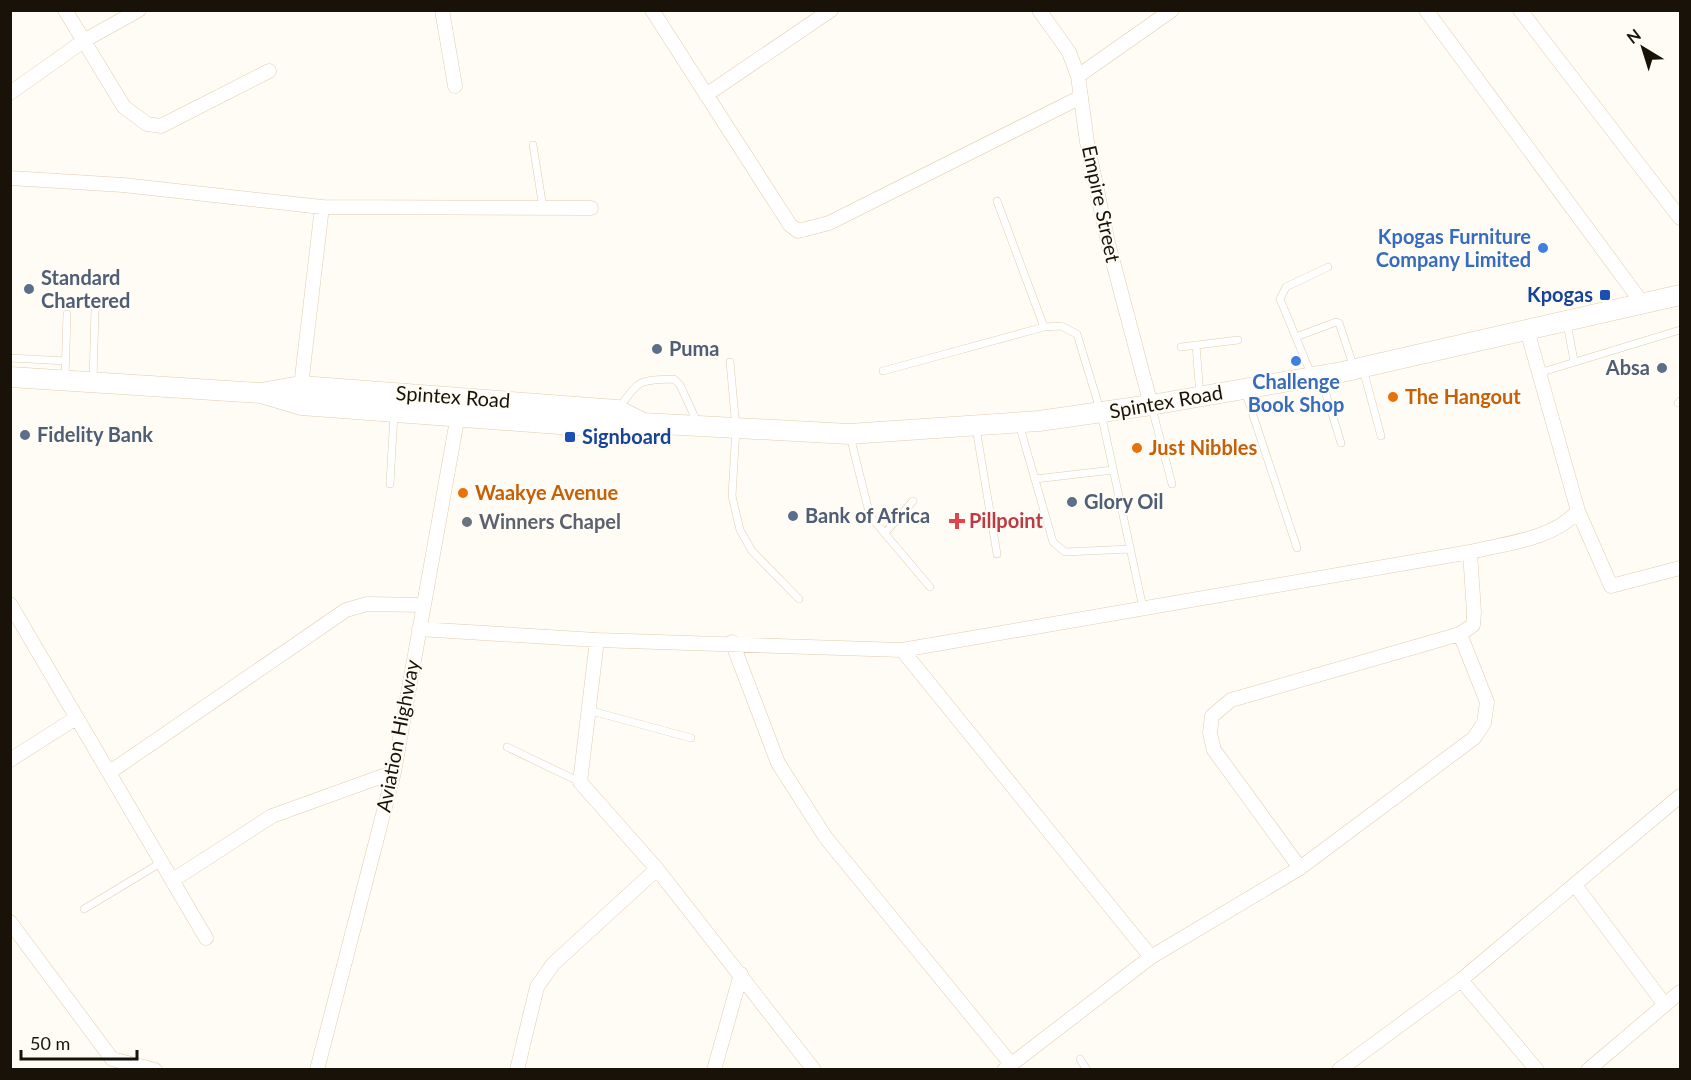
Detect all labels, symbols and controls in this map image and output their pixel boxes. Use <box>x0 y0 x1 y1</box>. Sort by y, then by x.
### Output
north arrow <box>1613 18 1673 78</box>
text: N <box>1623 25 1644 47</box>
street label: Empire Street <box>1078 143 1126 264</box>
place label: Kpogas Furniture Company Limited <box>1376 224 1531 271</box>
marker: Kpogas Furniture Company Limited <box>1536 241 1550 255</box>
place label: Standard Chartered <box>41 265 130 312</box>
marker: Standard Chartered <box>22 282 36 296</box>
place label: Kpogas <box>1527 282 1593 306</box>
marker: Kpogas <box>1598 288 1612 302</box>
place label: Puma <box>669 336 720 360</box>
marker: Puma <box>650 342 664 356</box>
marker: Challenge Book Shop <box>1289 354 1303 368</box>
place label: Absa <box>1605 355 1650 379</box>
marker: Absa <box>1655 361 1669 375</box>
place label: Challenge Book Shop <box>1248 369 1344 416</box>
street label: Spintex Road <box>1107 379 1224 423</box>
street label: Spintex Road <box>395 380 511 412</box>
place label: The Hangout <box>1405 384 1521 408</box>
marker: The Hangout <box>1386 390 1400 404</box>
place label: Fidelity Bank <box>37 422 153 446</box>
place label: Signboard <box>582 424 671 448</box>
marker: Fidelity Bank <box>18 428 32 442</box>
marker: Signboard <box>563 430 577 444</box>
place label: Just Nibbles <box>1149 435 1257 459</box>
marker: Just Nibbles <box>1130 441 1144 455</box>
place label: Waakye Avenue <box>475 480 618 504</box>
marker: Waakye Avenue <box>456 486 470 500</box>
place label: Glory Oil <box>1084 489 1163 513</box>
marker: Glory Oil <box>1065 495 1079 509</box>
place label: Bank of Africa <box>805 503 930 527</box>
place label: Pillpoint <box>969 508 1043 532</box>
place label: Winners Chapel <box>479 509 621 533</box>
marker: Bank of Africa <box>786 509 800 523</box>
marker: Pillpoint <box>950 514 964 528</box>
marker: Winners Chapel <box>460 515 474 529</box>
street label: Aviation Highway <box>370 657 424 814</box>
scale bar <box>21 1023 136 1061</box>
text: 50 m <box>30 1032 70 1054</box>

